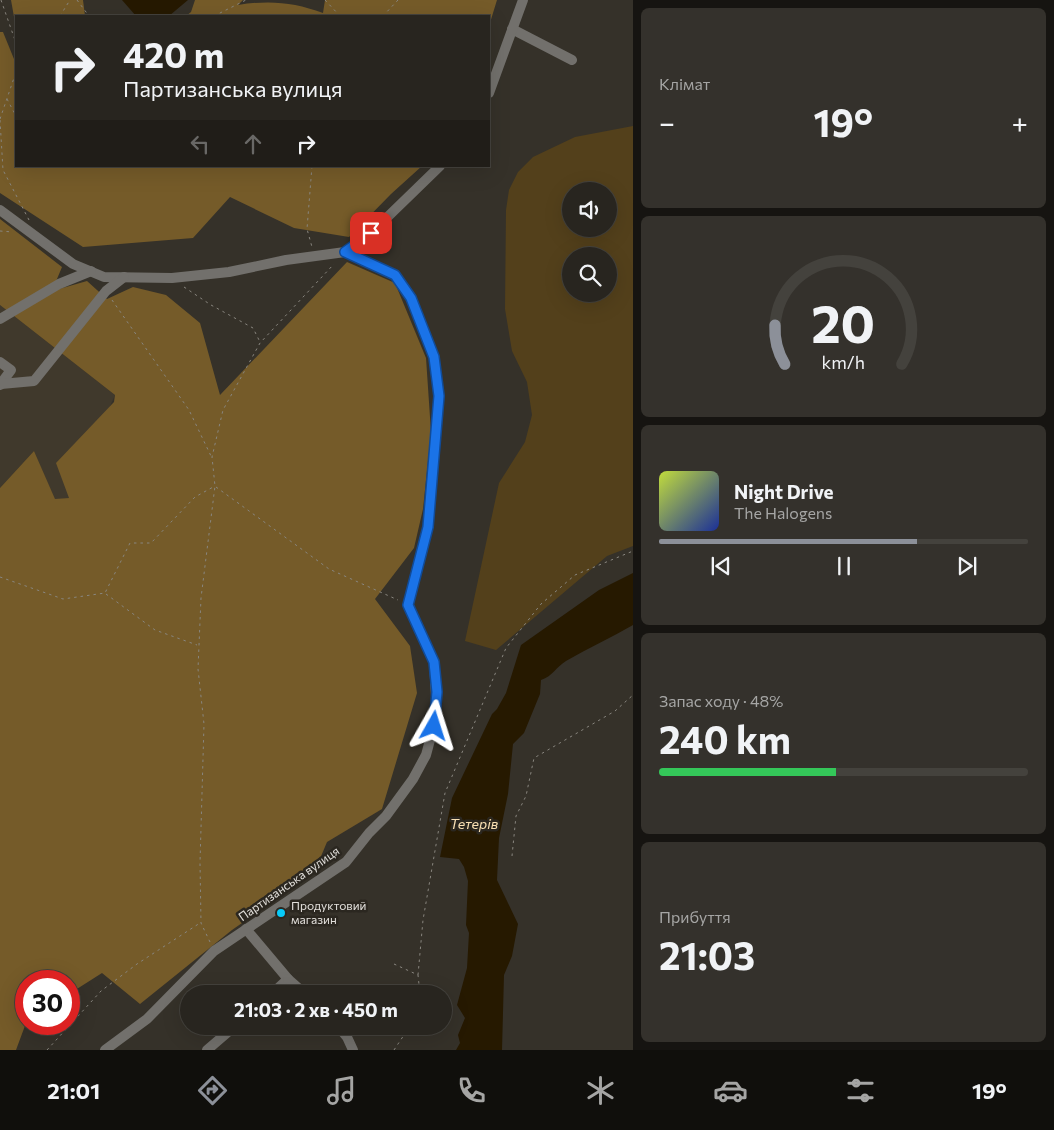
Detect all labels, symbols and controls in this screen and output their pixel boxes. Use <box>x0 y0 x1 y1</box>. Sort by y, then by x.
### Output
text: 420 m <box>123 32 224 75</box>
icon: right <box>40 35 105 100</box>
text: Клімат <box>659 74 710 93</box>
text: Партизанська вулиця <box>123 75 343 102</box>
text: 19° <box>813 98 873 145</box>
text: − <box>659 105 675 139</box>
text: + <box>1012 105 1028 139</box>
icon: left <box>186 130 214 158</box>
icon: ahead <box>239 130 267 158</box>
icon: right <box>292 130 320 158</box>
map controls <box>562 182 617 302</box>
button: sound <box>562 182 617 237</box>
pin <box>350 212 392 254</box>
icon: arrive <box>357 219 385 247</box>
button: search <box>562 247 617 302</box>
text: 20 <box>812 290 875 354</box>
text: km/h <box>822 351 865 373</box>
text: Night Drive <box>734 480 834 503</box>
text: The Halogens <box>734 503 832 522</box>
icon: previous <box>707 552 735 580</box>
icon: pause <box>830 552 858 580</box>
icon: next <box>953 552 981 580</box>
text: Запас ходу · 48% <box>659 691 783 710</box>
position arrow <box>407 699 459 751</box>
text: 240 km <box>659 715 791 762</box>
water label: Тетерів <box>450 815 499 832</box>
street label: Партизанська вулиця <box>235 843 342 923</box>
place label: Продуктовий магазин <box>291 898 367 926</box>
marker: Продуктовий магазин <box>275 907 287 919</box>
text: Прибуття <box>659 907 731 926</box>
text: 21:03 <box>659 931 755 978</box>
speed limit sign: 30 <box>15 970 80 1035</box>
text: 21:03 · 2 хв · 450 m <box>234 998 398 1021</box>
icon: directions <box>195 1073 230 1108</box>
icon: music <box>324 1073 359 1108</box>
icon: phone <box>454 1073 489 1108</box>
icon: climate <box>583 1073 618 1108</box>
icon: car <box>713 1073 748 1108</box>
icon: filters <box>843 1073 878 1108</box>
text: 21:01 <box>47 1077 100 1104</box>
text: 19° <box>972 1077 1007 1104</box>

